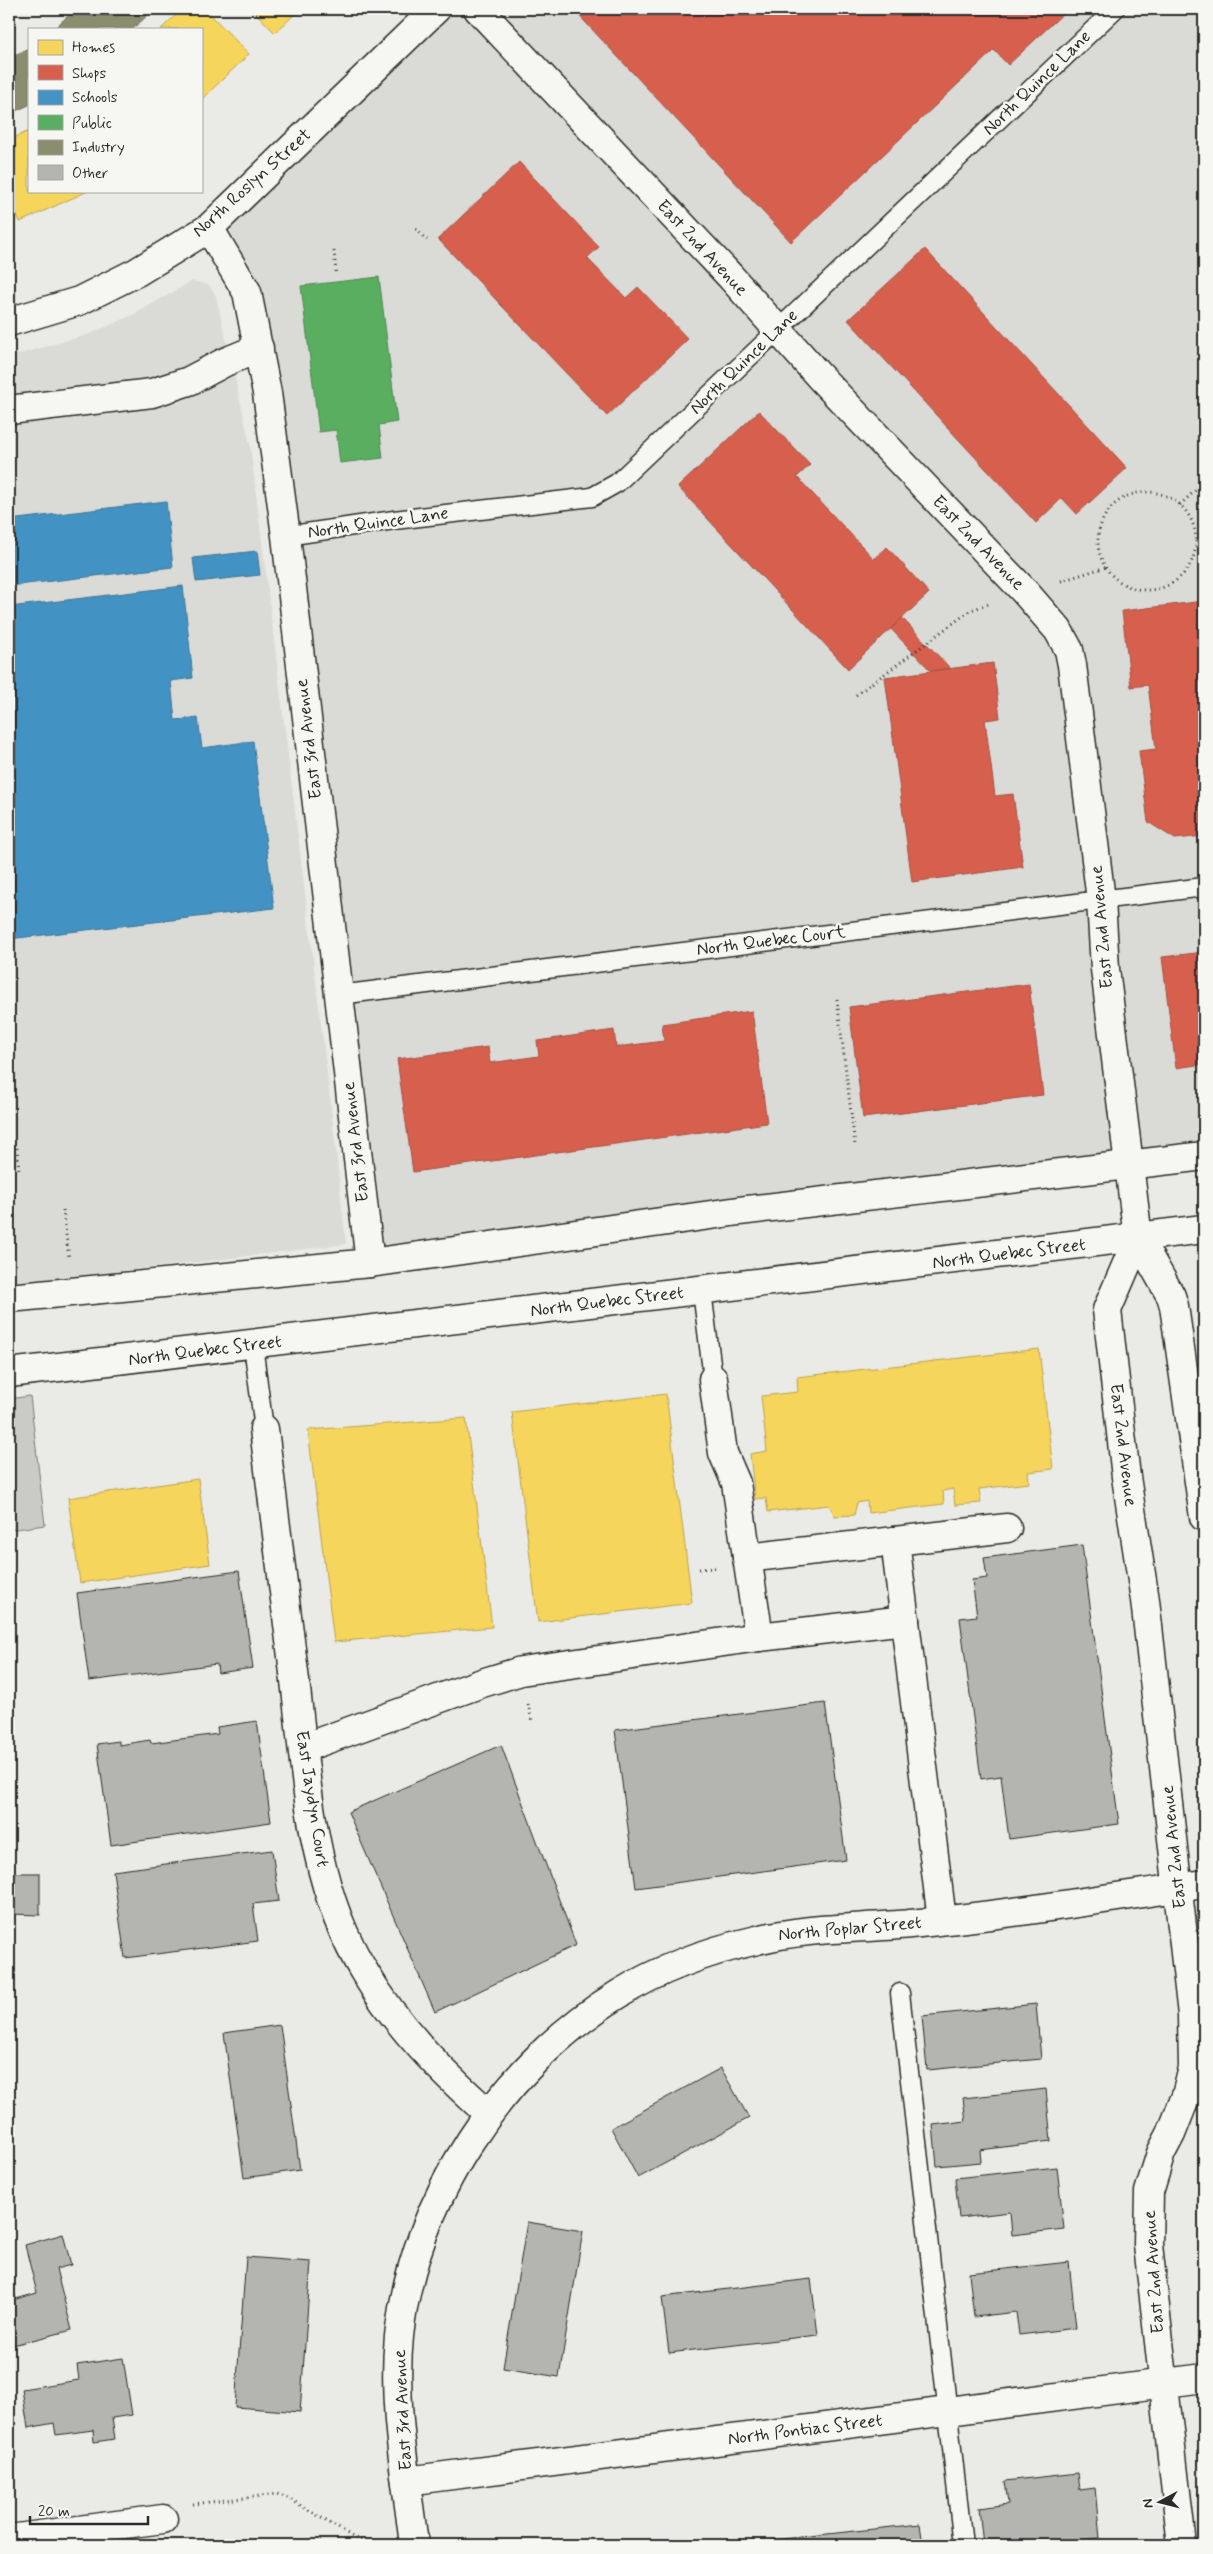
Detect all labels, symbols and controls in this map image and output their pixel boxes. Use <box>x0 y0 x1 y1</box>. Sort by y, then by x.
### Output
street label: North Quince Lane <box>978 25 1096 141</box>
legend <box>28 28 202 192</box>
text: Homes <box>72 38 115 58</box>
text: Shops <box>72 64 107 84</box>
text: Schools <box>72 88 118 108</box>
text: Public <box>72 114 112 134</box>
street label: North Roslyn Street <box>187 123 317 243</box>
text: Industry <box>72 138 125 158</box>
text: Other <box>72 164 108 184</box>
street label: East 2nd Avenue <box>651 195 753 302</box>
street label: North Quince Lane <box>685 304 803 420</box>
street label: East 2nd Avenue <box>926 490 1030 596</box>
street label: North Quince Lane <box>306 501 450 545</box>
street label: East 3rd Avenue <box>290 677 328 801</box>
street label: East 2nd Avenue <box>1085 864 1119 990</box>
street label: North Quebec Court <box>695 920 847 962</box>
street label: East 3rd Avenue <box>337 1080 375 1204</box>
street label: North Quebec Street <box>931 1233 1087 1275</box>
street label: North Quebec Street <box>529 1281 685 1323</box>
street label: North Quebec Street <box>127 1330 283 1372</box>
street label: East 2nd Avenue <box>1104 1382 1142 1508</box>
street label: East Jaydyn Court <box>289 1729 335 1869</box>
street label: East 2nd Avenue <box>1156 1784 1192 1910</box>
street label: North Poplar Street <box>777 1911 923 1947</box>
street label: East 2nd Avenue <box>1138 2209 1170 2335</box>
street label: East 3rd Avenue <box>388 2349 418 2471</box>
street label: North Pontiac Street <box>726 2409 884 2451</box>
north arrow <box>1136 2476 1186 2526</box>
scale bar <box>30 2494 148 2526</box>
text: N <box>1139 2498 1158 2509</box>
text: 20 m <box>38 2502 70 2522</box>

